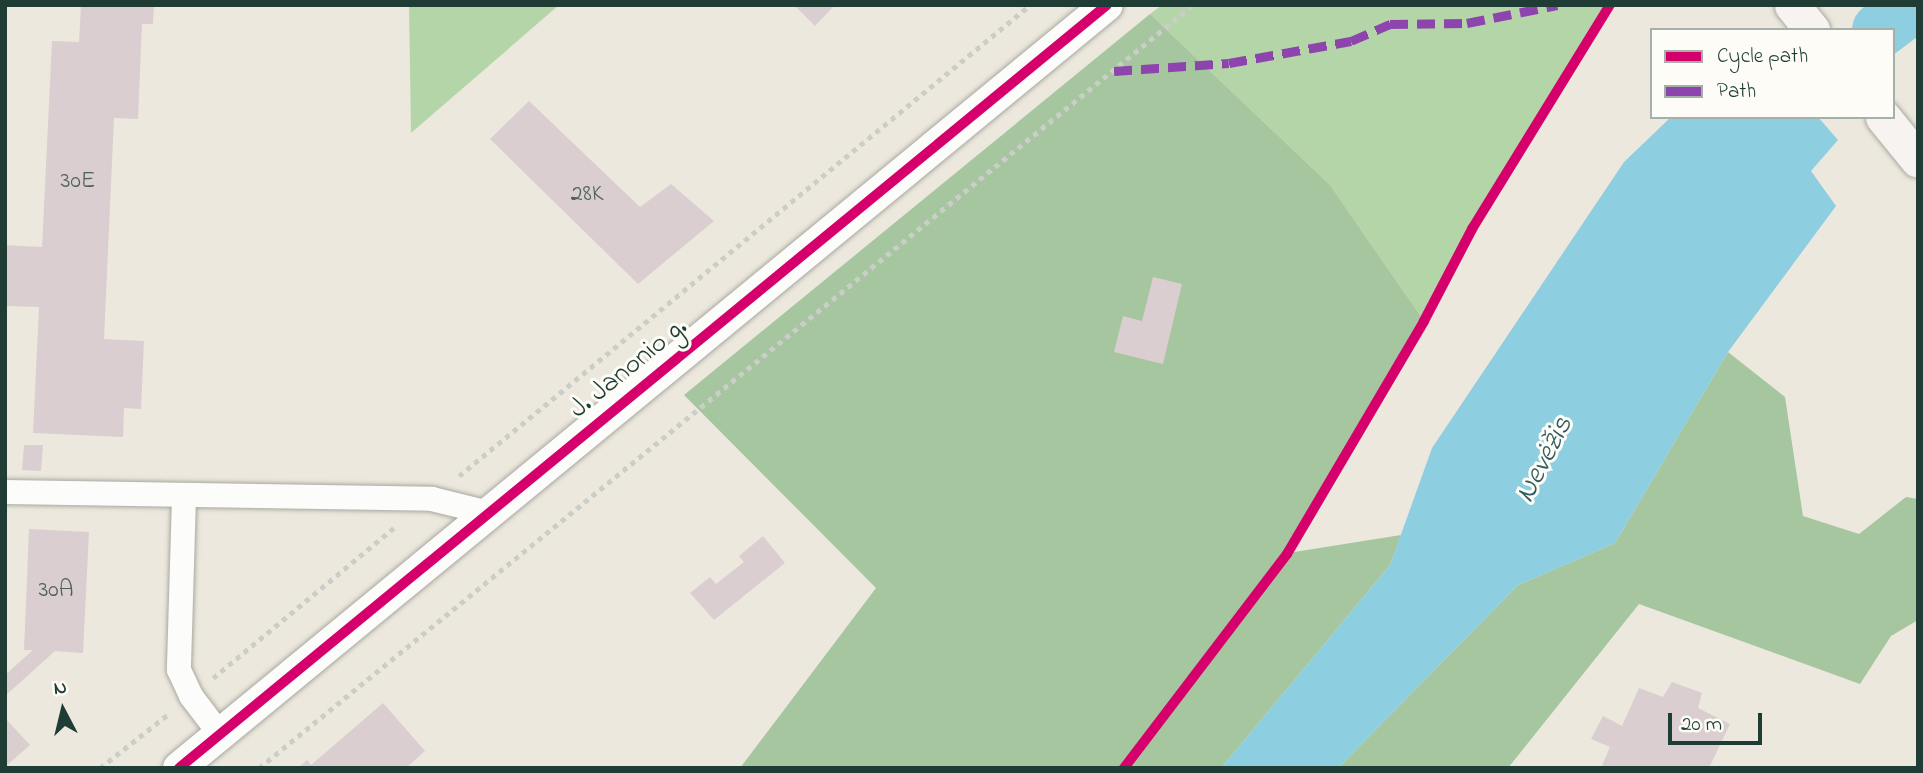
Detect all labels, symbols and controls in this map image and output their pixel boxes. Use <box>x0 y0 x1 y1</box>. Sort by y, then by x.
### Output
legend <box>1650 28 1895 119</box>
text: Cycle path <box>1717 42 1808 72</box>
text: Path <box>1717 77 1756 107</box>
house number: 30E <box>61 168 95 196</box>
house number: 28K <box>571 181 603 209</box>
street label: J. Janonio g. <box>563 311 695 427</box>
water label: Nevėžis <box>1508 411 1582 509</box>
house number: 30A <box>38 577 74 605</box>
text: N <box>52 674 68 703</box>
north arrow <box>28 675 98 745</box>
scale bar <box>1671 700 1766 744</box>
text: 20 m <box>1681 710 1722 740</box>

